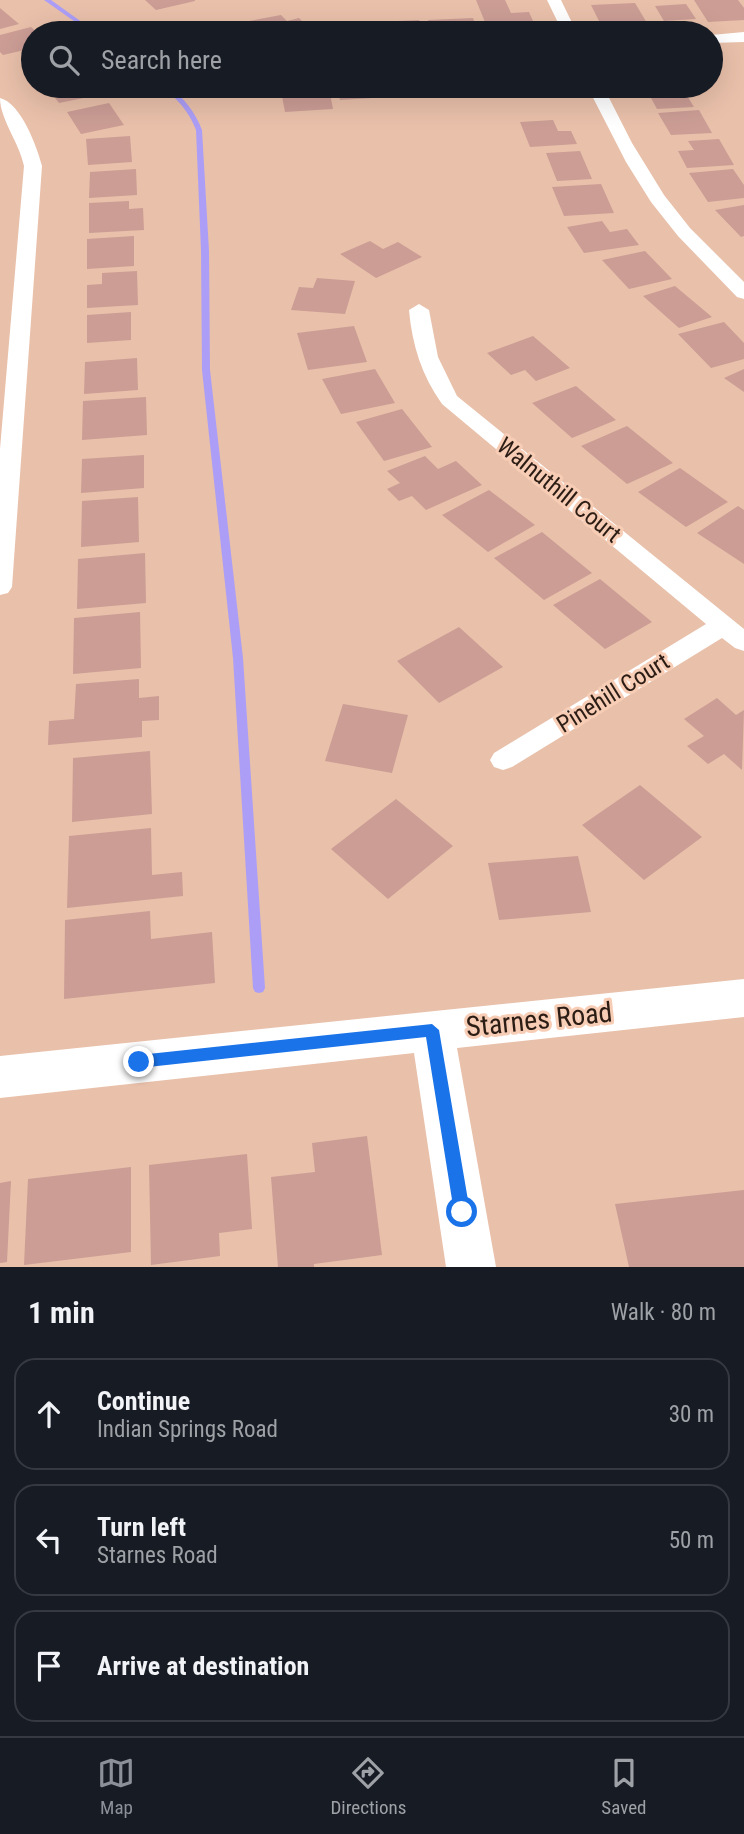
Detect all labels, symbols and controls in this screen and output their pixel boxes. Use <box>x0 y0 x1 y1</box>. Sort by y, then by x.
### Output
search box <box>21 21 723 98</box>
icon: search <box>45 41 83 79</box>
text: Search here <box>101 45 222 75</box>
street label: Walnuthill Court <box>491 432 627 548</box>
street label: Pinehill Court <box>551 647 675 739</box>
street label: Starnes Road <box>464 995 614 1044</box>
route end <box>123 1046 154 1077</box>
route start <box>446 1196 477 1227</box>
text: 1 min <box>28 1295 95 1330</box>
text: Walk · 80 m <box>611 1299 716 1326</box>
text: Continue <box>97 1386 190 1416</box>
icon: ahead <box>30 1395 68 1433</box>
text: 30 m <box>669 1401 714 1428</box>
text: Indian Springs Road <box>97 1416 278 1443</box>
text: Turn left <box>97 1512 186 1542</box>
icon: left <box>30 1521 68 1559</box>
text: 50 m <box>669 1527 714 1554</box>
text: Starnes Road <box>97 1542 218 1569</box>
icon: arrive <box>30 1647 68 1685</box>
text: Arrive at destination <box>97 1651 309 1681</box>
tab: Map <box>97 1754 135 1819</box>
tab: Directions <box>330 1754 406 1819</box>
tab: Saved <box>601 1754 647 1819</box>

